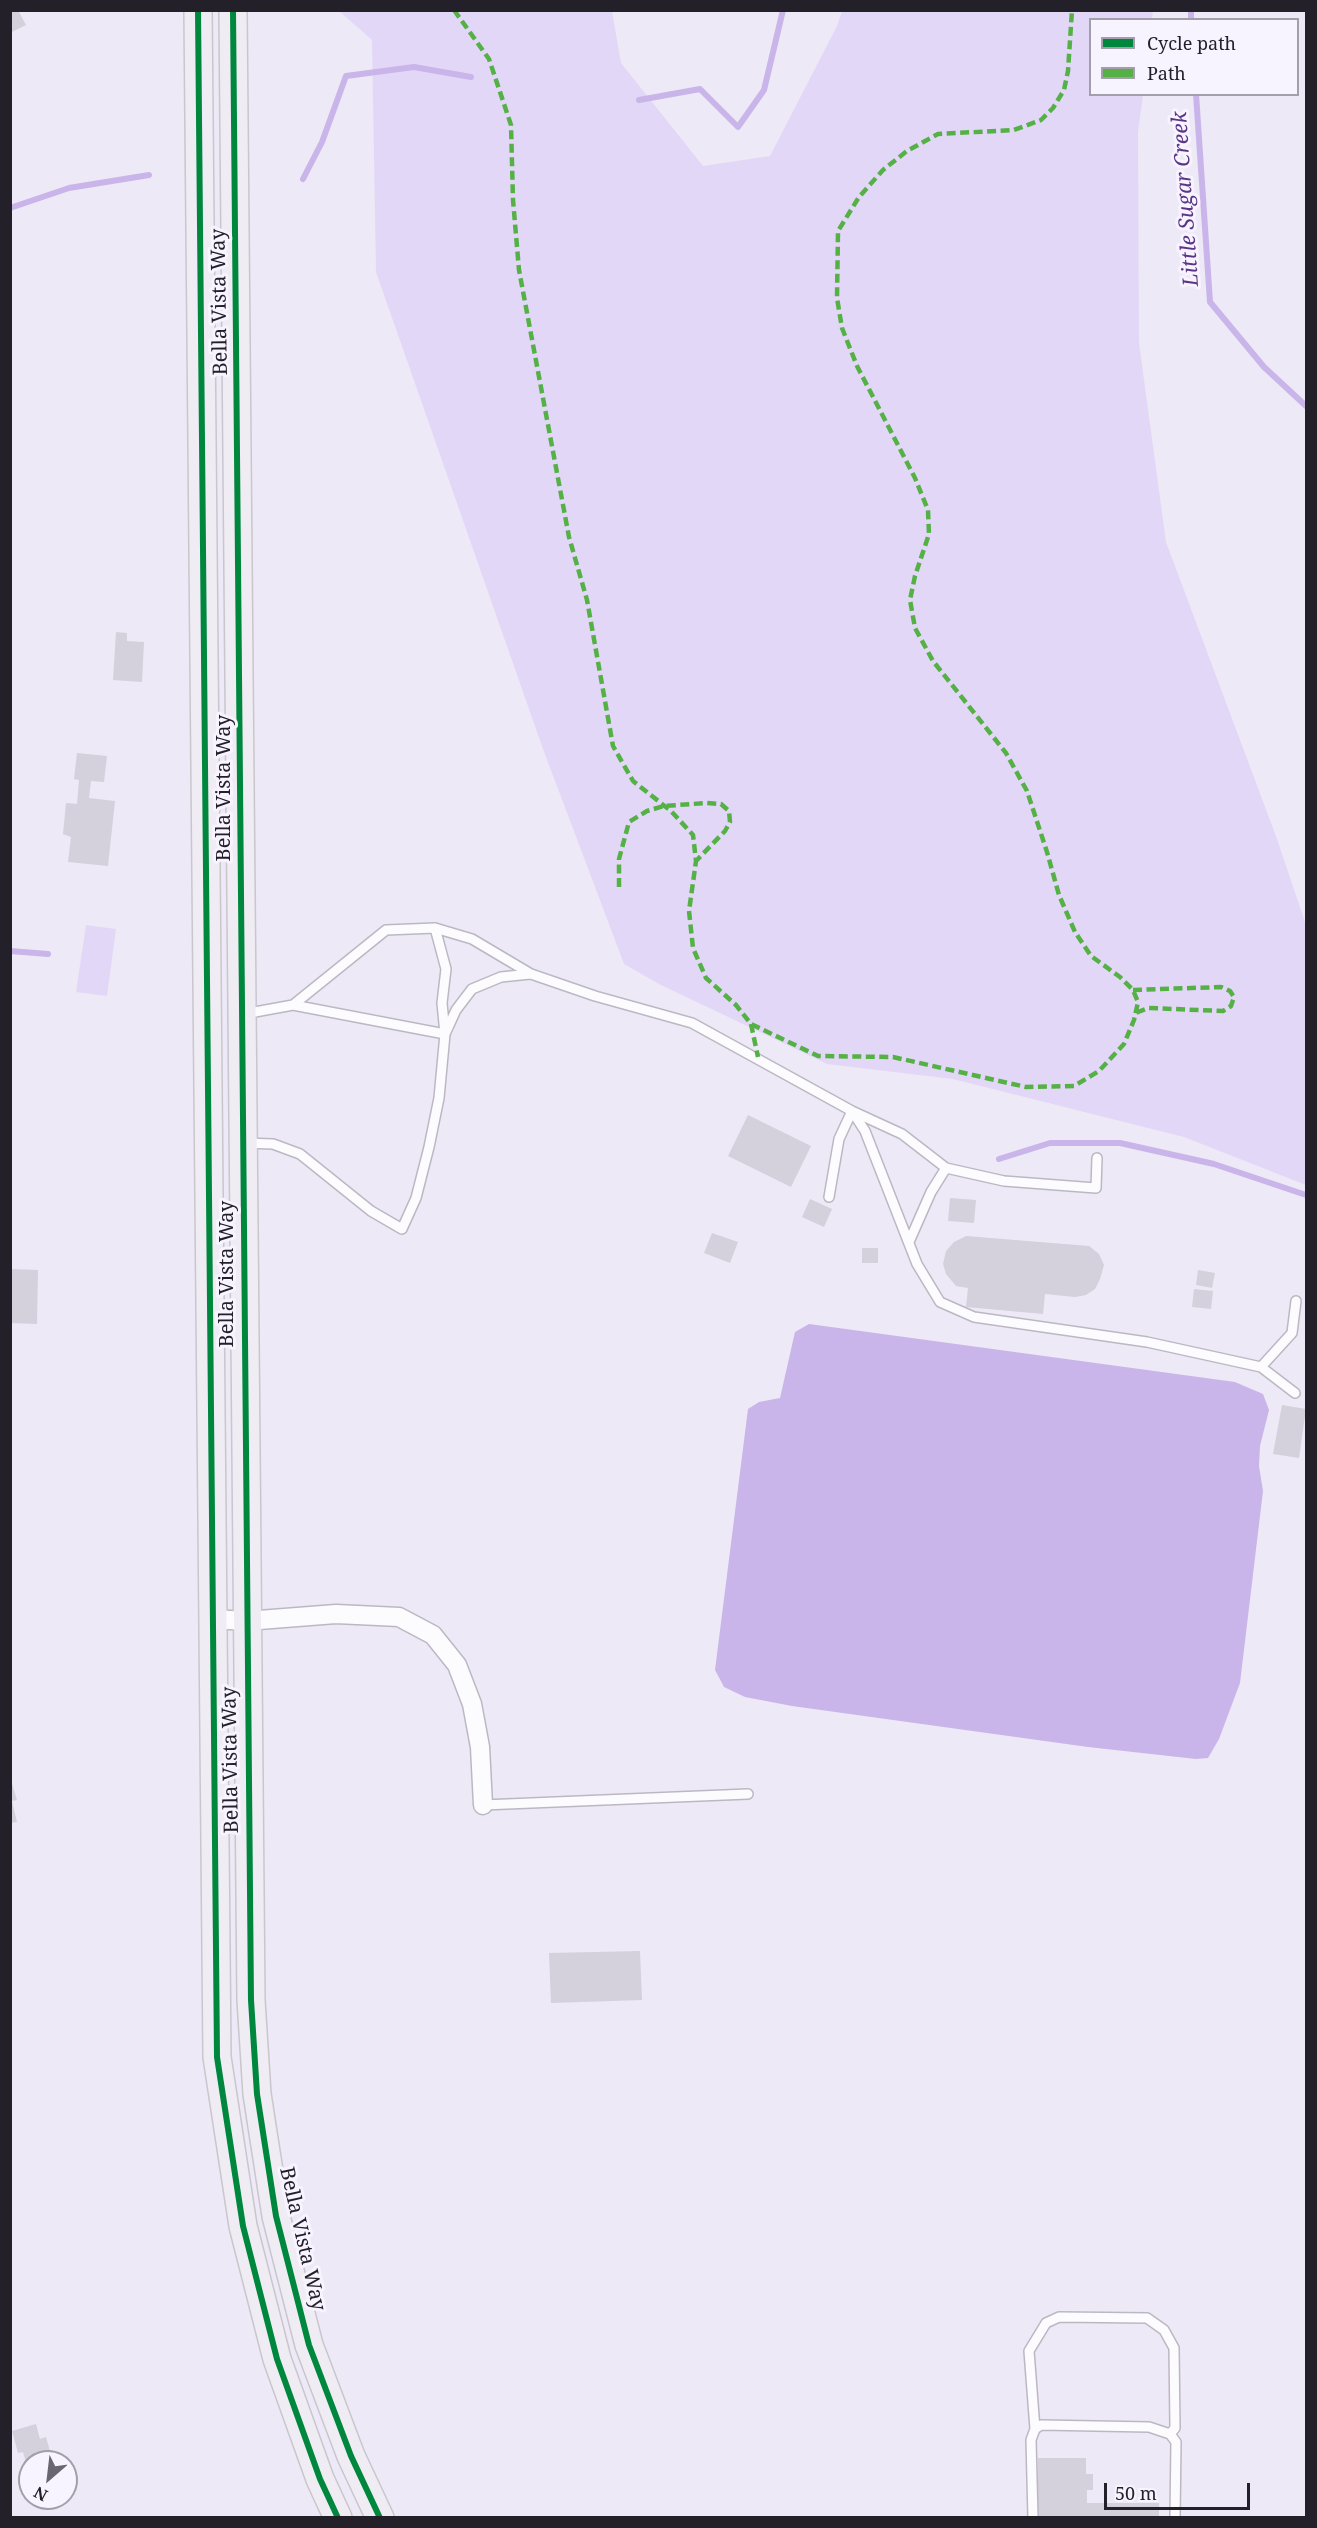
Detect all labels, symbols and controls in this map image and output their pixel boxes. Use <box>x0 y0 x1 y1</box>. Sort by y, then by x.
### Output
legend <box>1089 18 1299 96</box>
text: Cycle path <box>1147 31 1236 55</box>
text: Path <box>1147 61 1186 85</box>
water label: Little Sugar Creek <box>1167 111 1205 287</box>
street label: Bella Vista Way <box>207 228 233 376</box>
street label: Bella Vista Way <box>212 715 236 861</box>
street label: Bella Vista Way <box>215 1201 239 1347</box>
street label: Bella Vista Way <box>218 1686 244 1834</box>
street label: Bella Vista Way <box>274 2165 330 2313</box>
north arrow <box>18 2450 78 2510</box>
scale bar <box>1107 2471 1252 2509</box>
text: N <box>30 2481 51 2507</box>
text: 50 m <box>1115 2481 1157 2505</box>

